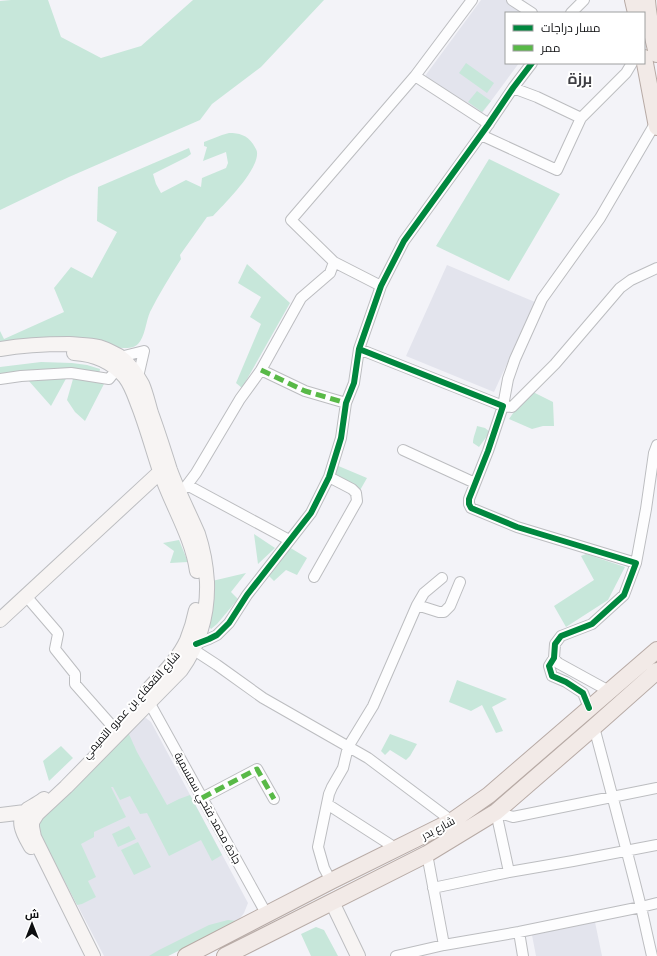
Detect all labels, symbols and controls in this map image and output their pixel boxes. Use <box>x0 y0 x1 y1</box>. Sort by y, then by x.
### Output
legend <box>505 12 645 64</box>
text: مسار دراجات <box>541 21 601 35</box>
text: ممر <box>540 41 560 55</box>
district label: برزة <box>568 70 592 88</box>
street label: شارع القعقاع بن عمرو التميمي <box>80 649 184 763</box>
street label: جادة محمد فتحي سمسمية <box>170 750 244 867</box>
street label: شارع بدر <box>419 814 458 844</box>
north arrow <box>12 904 52 944</box>
text: ش <box>25 908 39 921</box>

